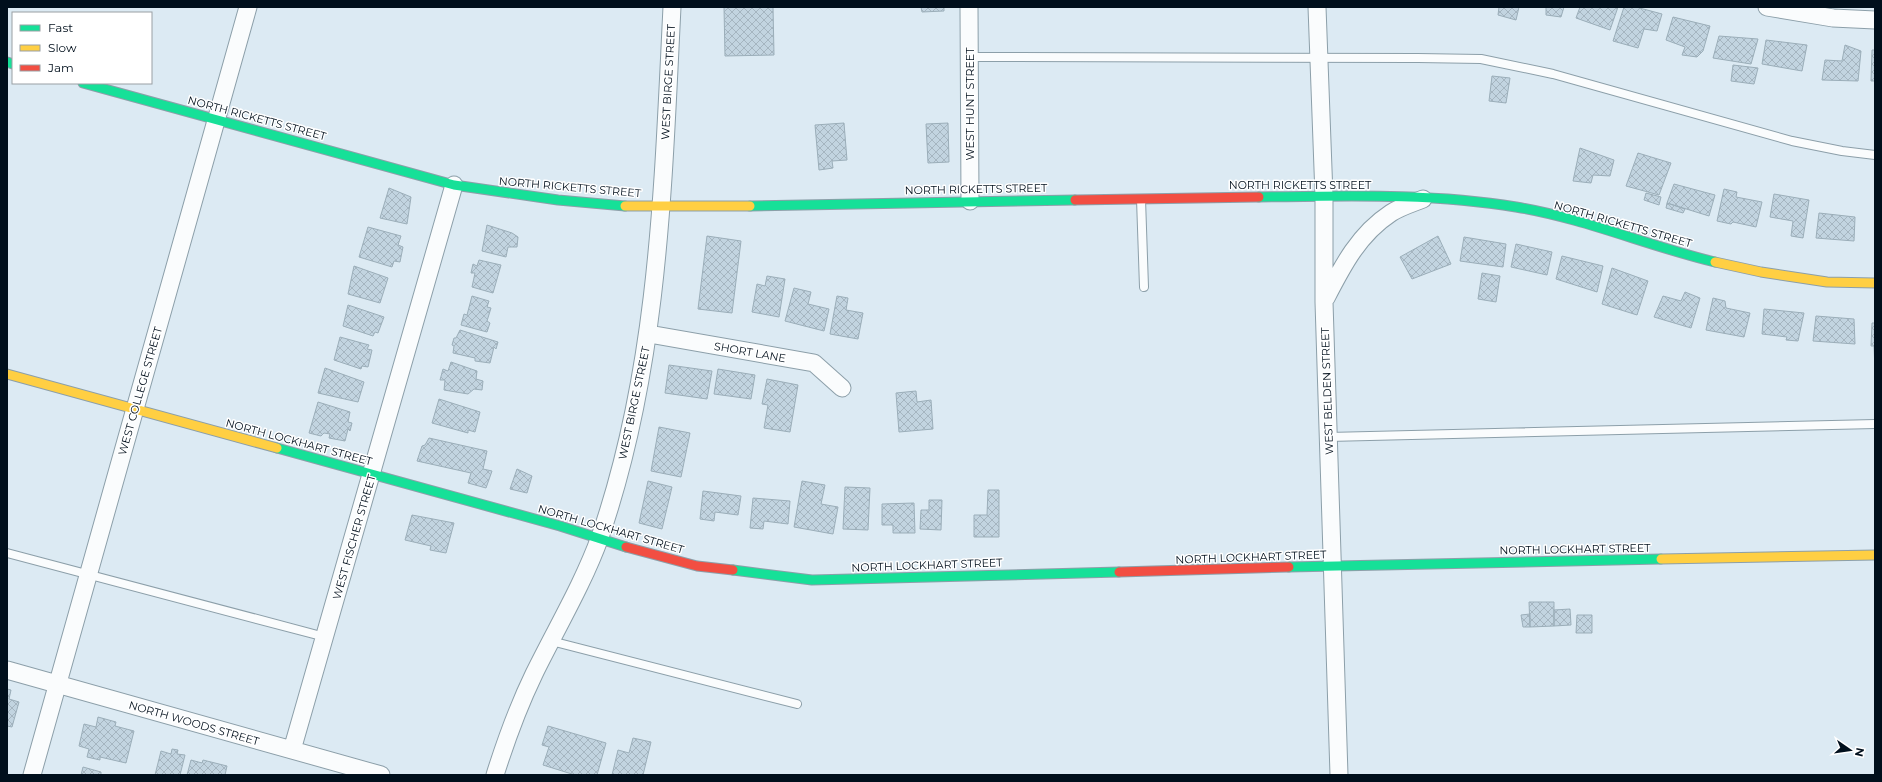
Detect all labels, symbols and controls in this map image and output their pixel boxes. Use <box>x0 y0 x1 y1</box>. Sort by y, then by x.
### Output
legend <box>12 12 152 84</box>
text: Fast <box>48 20 73 35</box>
street label: WEST BIRGE STREET <box>658 23 678 140</box>
text: Slow <box>48 40 77 55</box>
street label: WEST HUNT STREET <box>963 47 977 161</box>
text: Jam <box>47 60 74 75</box>
street label: NORTH RICKETTS STREET <box>186 93 328 143</box>
street label: NORTH RICKETTS STREET <box>498 174 642 200</box>
street label: NORTH RICKETTS STREET <box>1229 178 1372 192</box>
street label: NORTH RICKETTS STREET <box>905 181 1048 197</box>
street label: NORTH RICKETTS STREET <box>1553 198 1694 251</box>
street label: WEST COLLEGE STREET <box>115 325 165 457</box>
street label: WEST BELDEN STREET <box>1318 326 1336 455</box>
street label: SHORT LANE <box>713 339 787 365</box>
street label: WEST BIRGE STREET <box>615 344 653 461</box>
street label: NORTH LOCKHART STREET <box>224 416 374 468</box>
street label: WEST FISCHER STREET <box>329 472 379 601</box>
street label: NORTH LOCKHART STREET <box>536 501 686 557</box>
street label: NORTH LOCKHART STREET <box>1499 541 1651 557</box>
street label: NORTH LOCKHART STREET <box>1175 547 1327 567</box>
street label: NORTH LOCKHART STREET <box>851 555 1003 575</box>
street label: NORTH WOODS STREET <box>127 698 262 749</box>
north arrow <box>1830 730 1870 770</box>
text: N <box>1852 746 1868 758</box>

